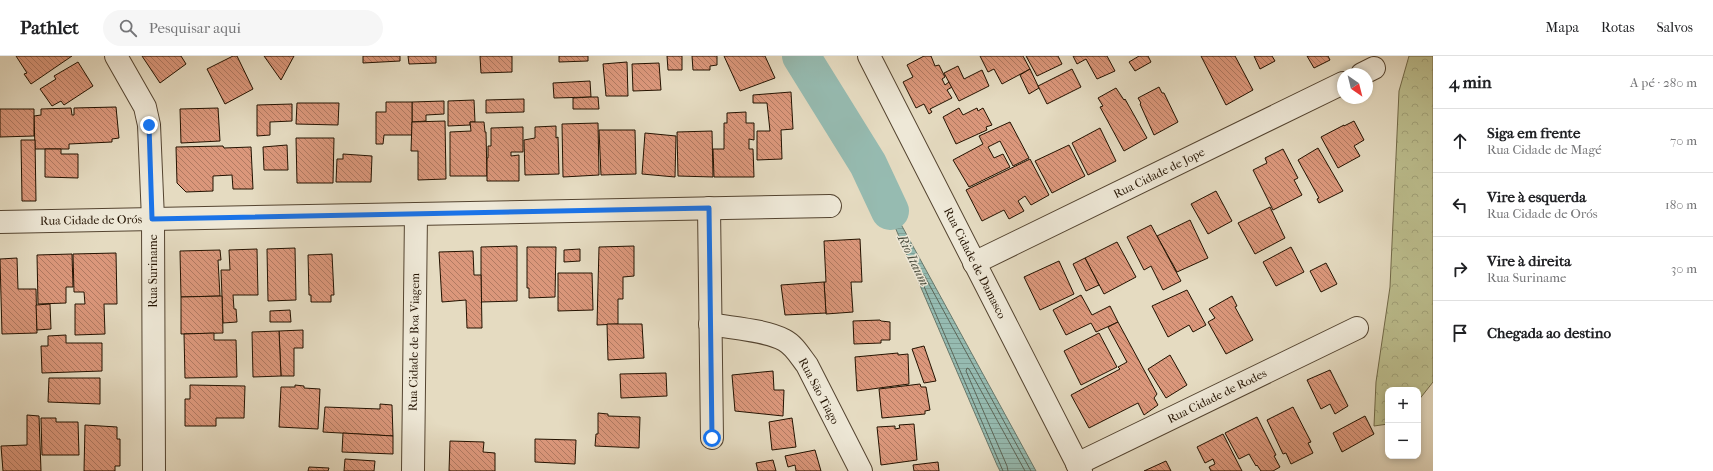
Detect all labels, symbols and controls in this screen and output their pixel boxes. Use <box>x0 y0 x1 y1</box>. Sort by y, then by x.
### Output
search box <box>103 10 383 46</box>
text: Pathlet <box>20 17 79 39</box>
icon: search <box>117 17 139 39</box>
text: Pesquisar aqui <box>149 19 241 37</box>
text: Mapa <box>1546 19 1579 36</box>
text: Rotas <box>1601 19 1635 36</box>
text: Salvos <box>1657 19 1693 36</box>
north arrow <box>1337 68 1373 104</box>
text: 4 min <box>1449 72 1492 92</box>
text: A pé · 280 m <box>1630 75 1697 90</box>
route end <box>140 116 158 134</box>
text: Siga em frente <box>1487 124 1580 142</box>
icon: ahead <box>1449 130 1471 152</box>
text: 70 m <box>1670 133 1697 148</box>
text: Rua Cidade de Magé <box>1487 142 1602 157</box>
street label: Rua Cidade de Jope <box>1111 145 1207 201</box>
text: Vire à esquerda <box>1487 188 1586 206</box>
icon: left <box>1449 194 1471 216</box>
text: 180 m <box>1665 197 1697 212</box>
street label: Rua Cidade de Damasco <box>941 205 1009 321</box>
text: Rua Cidade de Orós <box>1487 206 1598 221</box>
street label: Rua Cidade de Orós <box>40 212 143 228</box>
water label: Rio Itaum <box>894 231 932 288</box>
street label: Rua Suriname <box>146 234 160 308</box>
text: Vire à direita <box>1487 252 1571 270</box>
icon: right <box>1449 258 1471 280</box>
text: 30 m <box>1671 261 1697 276</box>
text: Rua Suriname <box>1487 270 1567 285</box>
street label: Rua Cidade de Boa Viagem <box>406 273 422 411</box>
icon: arrive <box>1449 322 1471 344</box>
text: Chegada ao destino <box>1487 324 1611 342</box>
street label: Rua São Tiago <box>796 355 842 427</box>
street label: Rua Cidade de Rodes <box>1165 366 1269 426</box>
map controls <box>1385 387 1421 459</box>
button: + <box>1385 387 1421 423</box>
button: − <box>1385 423 1421 459</box>
route start <box>703 429 721 447</box>

